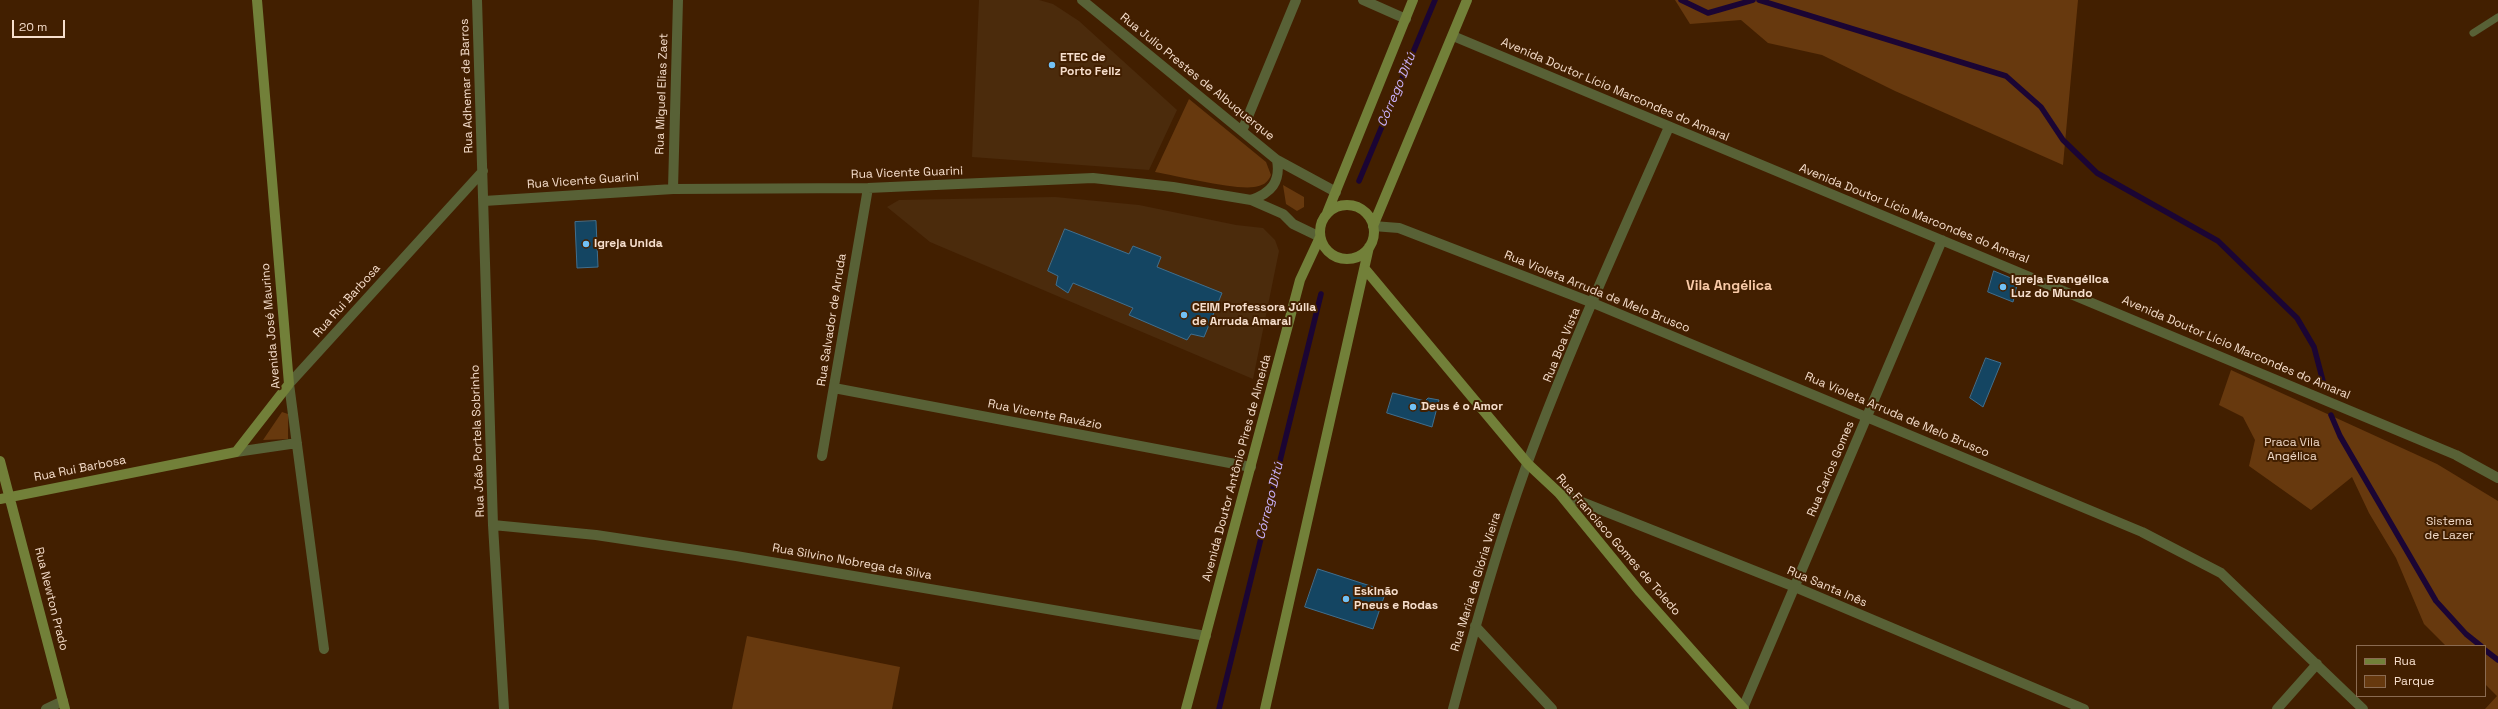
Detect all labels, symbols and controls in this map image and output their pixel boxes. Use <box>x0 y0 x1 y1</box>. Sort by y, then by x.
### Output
street label: Rua Julio Prestes de Albuquerque <box>1117 10 1277 144</box>
scale bar <box>14 12 67 38</box>
street label: Rua Adhemar de Barros <box>457 18 477 154</box>
text: 20 m <box>19 19 47 35</box>
street label: Rua Miguel Elias Zaet <box>653 33 671 155</box>
street label: Avenida Doutor Lício Marcondes do Amaral <box>1499 35 1731 145</box>
place label: ETEC de Porto Feliz <box>1060 51 1121 79</box>
water label: Córrego Ditú <box>1374 51 1420 129</box>
marker: ETEC de Porto Feliz <box>1047 60 1057 70</box>
street label: Avenida Doutor Lício Marcondes do Amaral <box>1797 161 2031 267</box>
street label: Rua Vicente Guarini <box>851 164 963 182</box>
street label: Rua Vicente Guarini <box>527 170 639 192</box>
place label: Igreja Unida <box>594 237 663 251</box>
marker: Igreja Unida <box>581 239 591 249</box>
street label: Rua Violeta Arruda de Melo Brusco <box>1502 248 1692 336</box>
street label: Rua Salvador de Arruda <box>814 253 850 387</box>
street label: Rua Rui Barbosa <box>310 261 384 341</box>
street label: Avenida José Maurino <box>258 263 284 389</box>
place label: Igreja Evangélica Luz do Mundo <box>2011 273 2109 301</box>
district label: Vila Angélica <box>1686 278 1772 294</box>
marker: Igreja Evangélica Luz do Mundo <box>1998 282 2008 292</box>
street label: Avenida Doutor Lício Marcondes do Amaral <box>2120 293 2352 403</box>
place label: CEIM Professora Júlia de Arruda Amaral <box>1192 301 1316 329</box>
street label: Rua Boa Vista <box>1540 306 1584 384</box>
marker: CEIM Professora Júlia de Arruda Amaral <box>1179 310 1189 320</box>
street label: Avenida Doutor Antônio Pires de Almeida <box>1200 353 1274 583</box>
street label: Rua João Portela Sobrinho <box>468 364 488 518</box>
street label: Rua Violeta Arruda de Melo Brusco <box>1803 369 1991 461</box>
street label: Rua Vicente Ravázio <box>987 397 1103 433</box>
place label: Deus é o Amor <box>1421 400 1503 414</box>
marker: Deus é o Amor <box>1408 402 1418 412</box>
street label: Rua Carlos Gomes <box>1804 419 1858 519</box>
park label: Praca Vila Angélica <box>2264 436 2320 464</box>
street label: Rua Rui Barbosa <box>33 453 127 485</box>
water label: Córrego Ditú <box>1253 461 1287 541</box>
street label: Rua Francisco Gomes de Toledo <box>1553 471 1683 619</box>
street label: Rua Maria da Glória Vieira <box>1448 511 1504 653</box>
park label: Sistema de Lazer <box>2424 515 2474 543</box>
street label: Rua Silvino Nobrega da Silva <box>771 541 933 583</box>
street label: Rua Newton Prado <box>31 546 71 652</box>
street label: Rua Santa Inês <box>1785 564 1869 610</box>
place label: Eskinão Pneus e Rodas <box>1354 585 1438 613</box>
marker: Eskinão Pneus e Rodas <box>1341 594 1351 604</box>
legend <box>2356 645 2486 697</box>
text: Rua <box>2394 653 2416 669</box>
text: Parque <box>2394 673 2434 689</box>

